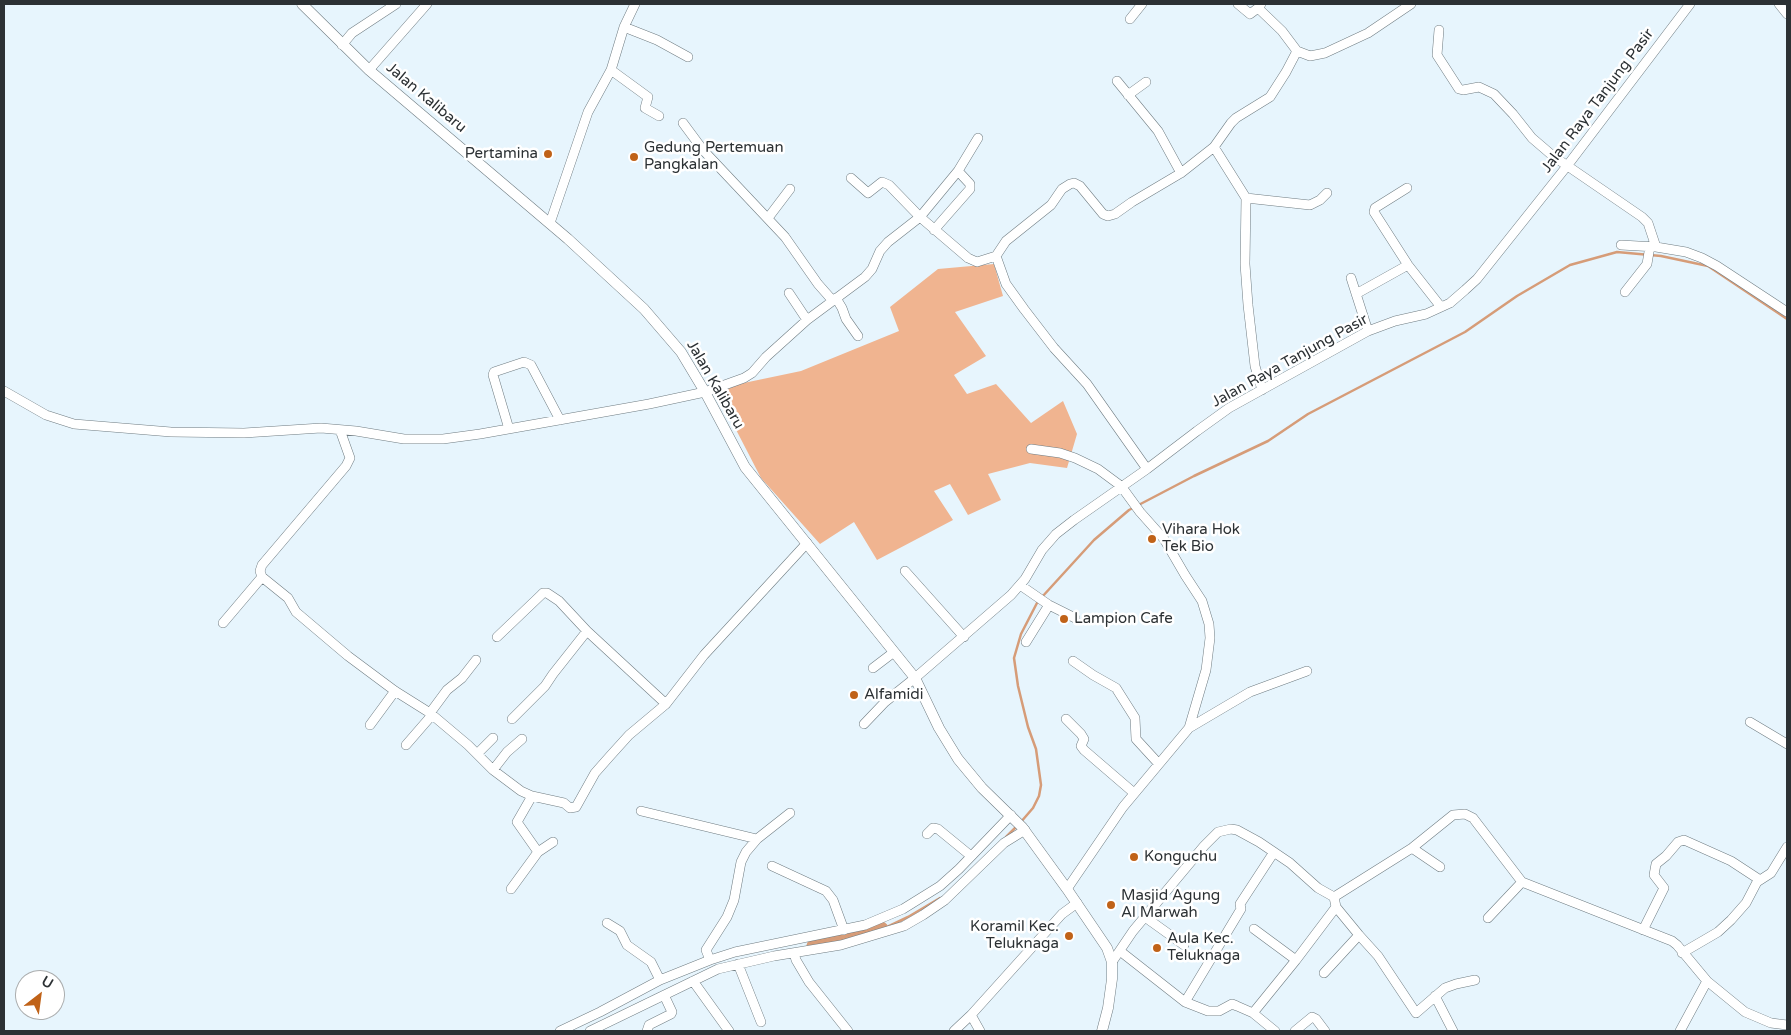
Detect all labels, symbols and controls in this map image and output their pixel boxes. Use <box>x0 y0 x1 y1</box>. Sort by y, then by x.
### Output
street label: Jalan Raya Tanjung Pasir <box>1538 25 1658 177</box>
street label: Jalan Kalibaru <box>382 59 470 137</box>
place label: Gedung Pertemuan Pangkalan <box>644 139 784 174</box>
place label: Pertamina <box>465 145 538 163</box>
marker: Pertamina <box>542 148 554 160</box>
marker: Gedung Pertemuan Pangkalan <box>628 151 640 163</box>
street label: Jalan Raya Tanjung Pasir <box>1209 311 1371 411</box>
street label: Jalan Kalibaru <box>682 337 748 433</box>
place label: Vihara Hok Tek Bio <box>1162 521 1240 556</box>
marker: Vihara Hok Tek Bio <box>1146 533 1158 545</box>
place label: Lampion Cafe <box>1074 610 1173 628</box>
marker: Lampion Cafe <box>1058 613 1070 625</box>
place label: Alfamidi <box>864 686 923 704</box>
marker: Alfamidi <box>848 689 860 701</box>
place label: Konguchu <box>1144 848 1217 866</box>
marker: Konguchu <box>1128 851 1140 863</box>
place label: Masjid Agung Al Marwah <box>1121 887 1220 922</box>
marker: Masjid Agung Al Marwah <box>1105 899 1117 911</box>
place label: Koramil Kec. Teluknaga <box>970 918 1059 953</box>
marker: Koramil Kec. Teluknaga <box>1063 930 1075 942</box>
place label: Aula Kec. Teluknaga <box>1167 930 1240 965</box>
marker: Aula Kec. Teluknaga <box>1151 942 1163 954</box>
north arrow <box>15 970 65 1020</box>
text: U <box>38 972 56 992</box>

